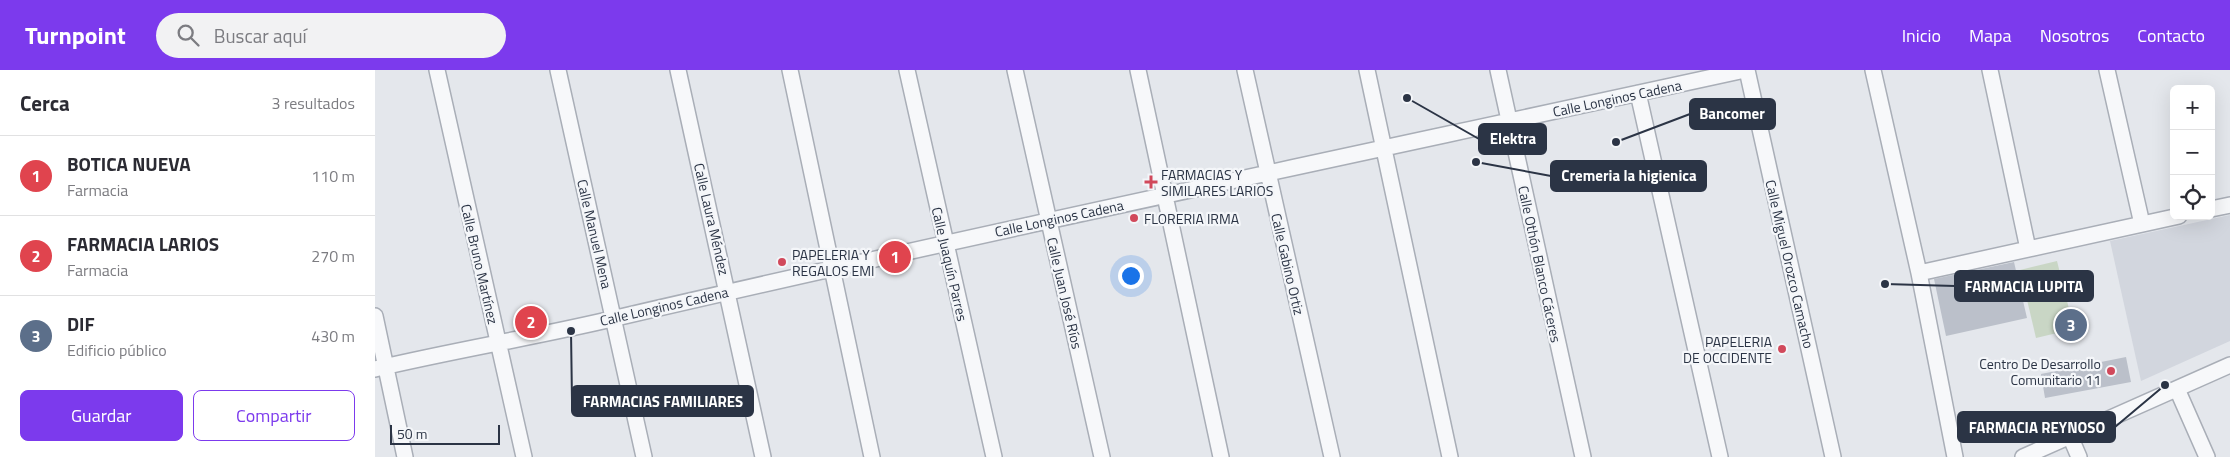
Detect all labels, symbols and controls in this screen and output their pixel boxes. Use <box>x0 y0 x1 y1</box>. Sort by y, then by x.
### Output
search box <box>156 13 506 58</box>
text: Turnpoint <box>25 17 126 53</box>
icon: search <box>174 21 202 49</box>
text: Buscar aquí <box>214 21 307 50</box>
text: Inicio <box>1902 22 1941 49</box>
text: Mapa <box>1969 22 2012 49</box>
text: Nosotros <box>2040 22 2109 49</box>
text: Contacto <box>2137 22 2205 49</box>
street label: Calle Longinos Cadena <box>1551 74 1683 122</box>
map controls <box>2170 85 2215 220</box>
button: + <box>2170 85 2215 130</box>
text: Cerca <box>20 87 70 119</box>
text: 3 resultados <box>271 91 355 115</box>
callout: Bancomer <box>1690 99 1775 129</box>
text: Bancomer <box>1699 102 1765 125</box>
callout: Elektra <box>1479 124 1546 154</box>
text: Elektra <box>1490 127 1537 150</box>
button: − <box>2170 130 2215 175</box>
text: BOTICA NUEVA <box>67 149 191 178</box>
street label: Calle Laura Méndez <box>689 161 735 277</box>
callout: Cremeria la higienica <box>1551 161 1706 191</box>
text: 1 <box>32 164 40 188</box>
text: 110 m <box>311 164 355 188</box>
place label: FARMACIAS Y SIMILARES LARIOS <box>1161 164 1273 201</box>
text: Cremeria la higienica <box>1561 164 1697 187</box>
button: locate <box>2170 175 2215 220</box>
marker: FARMACIAS Y SIMILARES LARIOS <box>1145 176 1157 188</box>
street label: Calle Manuel Mena <box>572 177 618 291</box>
text: Farmacia <box>67 178 128 202</box>
street label: Calle Miguel Orozco Camacho <box>1760 178 1820 350</box>
street label: Calle Othón Blanco Cáceres <box>1513 184 1567 344</box>
street label: Calle Longinos Cadena <box>993 194 1125 242</box>
street label: Calle Bruno Martínez <box>456 202 504 326</box>
street label: Calle Juaquín Parres <box>927 205 973 323</box>
place label: FLORERIA IRMA <box>1144 208 1240 229</box>
street label: Calle Gabino Ortiz <box>1266 211 1310 317</box>
marker: FLORERIA IRMA <box>1128 212 1140 224</box>
text: FARMACIA LARIOS <box>67 229 219 258</box>
street label: Calle Juan José Ríos <box>1042 235 1088 351</box>
pin: 1 <box>879 238 911 276</box>
text: 2 <box>32 244 40 268</box>
text: 270 m <box>311 244 355 268</box>
place label: PAPELERIA Y REGALOS EMI <box>792 244 875 281</box>
marker: PAPELERIA Y REGALOS EMI <box>776 256 788 268</box>
text: Farmacia <box>67 258 128 282</box>
your location <box>1118 263 1144 289</box>
callout: FARMACIA LUPITA <box>1955 271 2093 301</box>
text: FARMACIA LUPITA <box>1965 275 2083 298</box>
street label: Calle Longinos Cadena <box>598 281 730 331</box>
pin: 2 <box>515 303 547 341</box>
pin: 3 <box>2055 306 2087 344</box>
text: DIF <box>67 309 95 338</box>
text: 3 <box>32 324 40 348</box>
text: 430 m <box>311 324 355 348</box>
place label: PAPELERIA DE OCCIDENTE <box>1683 331 1773 368</box>
text: Edificio público <box>67 338 167 362</box>
marker: PAPELERIA DE OCCIDENTE <box>1776 343 1788 355</box>
place label: Centro De Desarrollo Comunitario 11 <box>1979 353 2101 390</box>
marker: Centro De Desarrollo Comunitario 11 <box>2105 365 2117 377</box>
callout: FARMACIAS FAMILIARES <box>572 386 753 416</box>
button: Guardar <box>20 390 183 441</box>
button: Compartir <box>193 390 355 441</box>
text: FARMACIAS FAMILIARES <box>583 390 743 413</box>
callout: FARMACIA REYNOSO <box>1958 412 2115 442</box>
text: FARMACIA REYNOSO <box>1969 416 2106 439</box>
scale bar <box>390 422 500 445</box>
text: 50 m <box>397 423 427 444</box>

